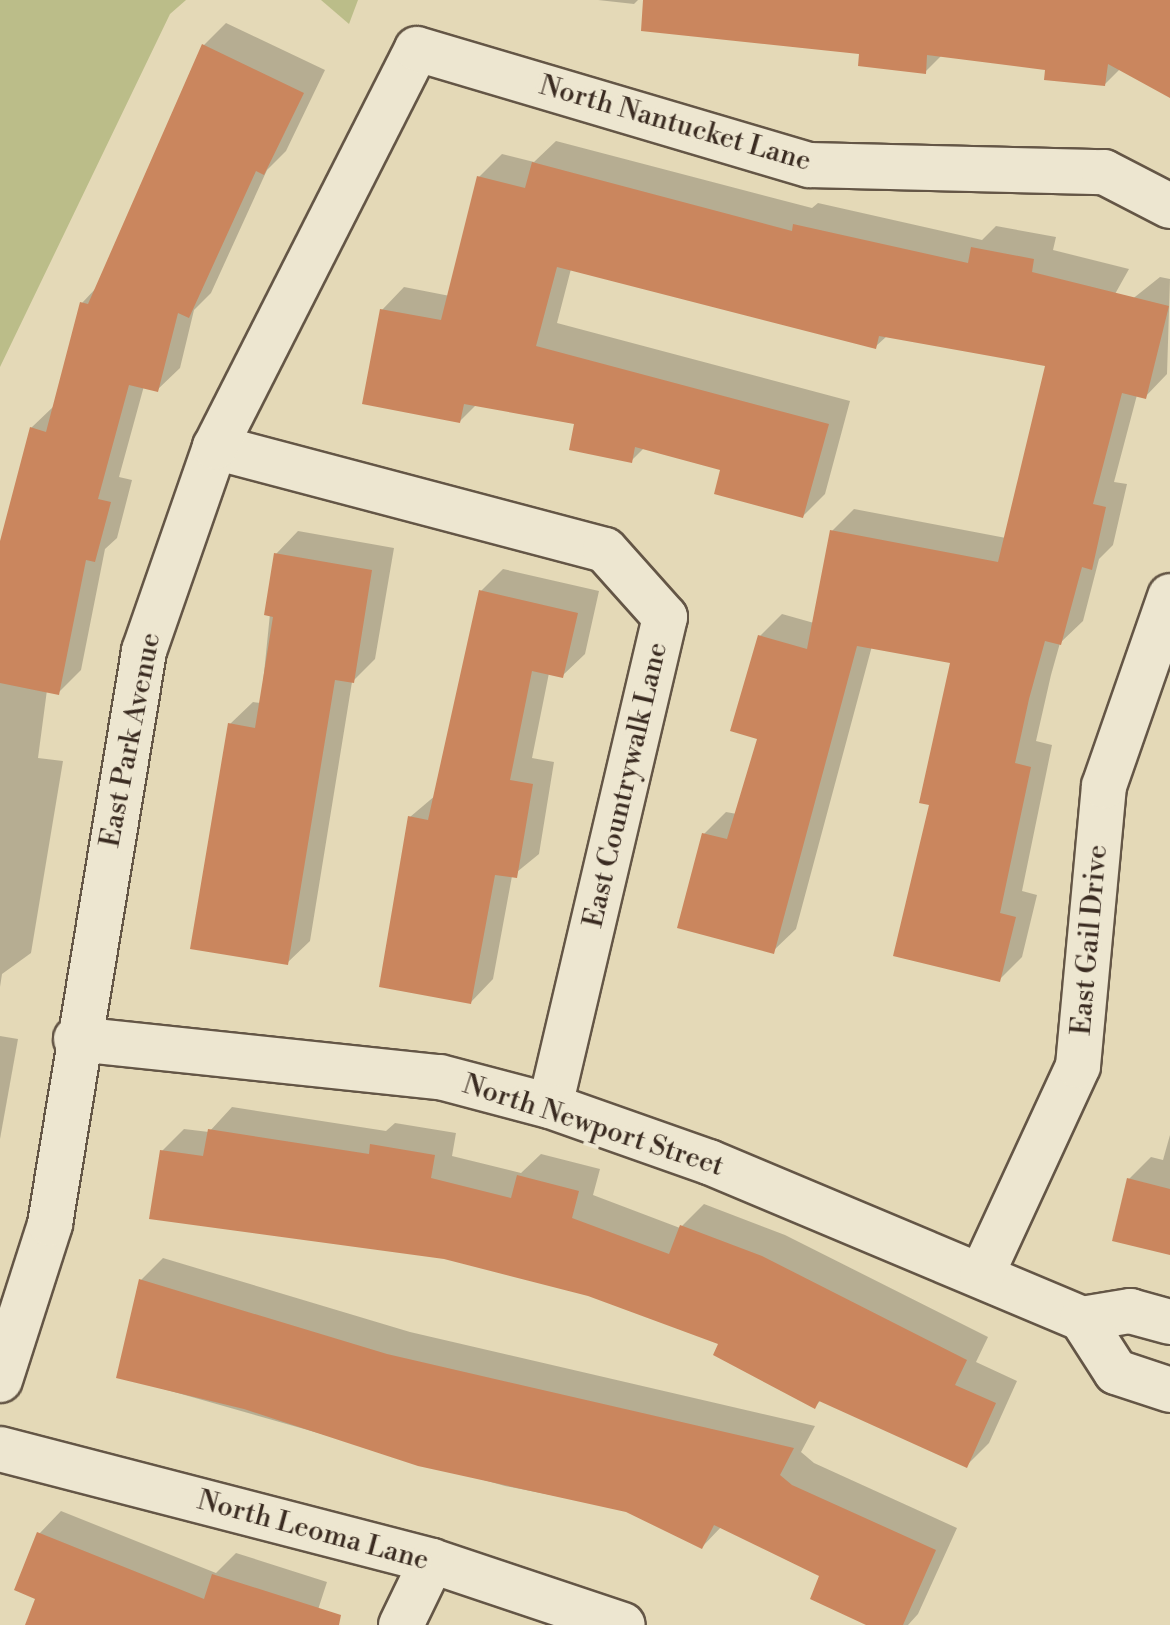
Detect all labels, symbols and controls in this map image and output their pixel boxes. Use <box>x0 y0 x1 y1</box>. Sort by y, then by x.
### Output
street label: North Nantucket Lane <box>535 69 815 179</box>
street label: East Park Avenue <box>94 630 168 850</box>
street label: East Countrywalk Lane <box>577 639 675 931</box>
street label: East Gail Drive <box>1065 843 1115 1037</box>
street label: North Newport Street <box>458 1068 728 1184</box>
street label: North Leoma Lane <box>194 1484 432 1578</box>

